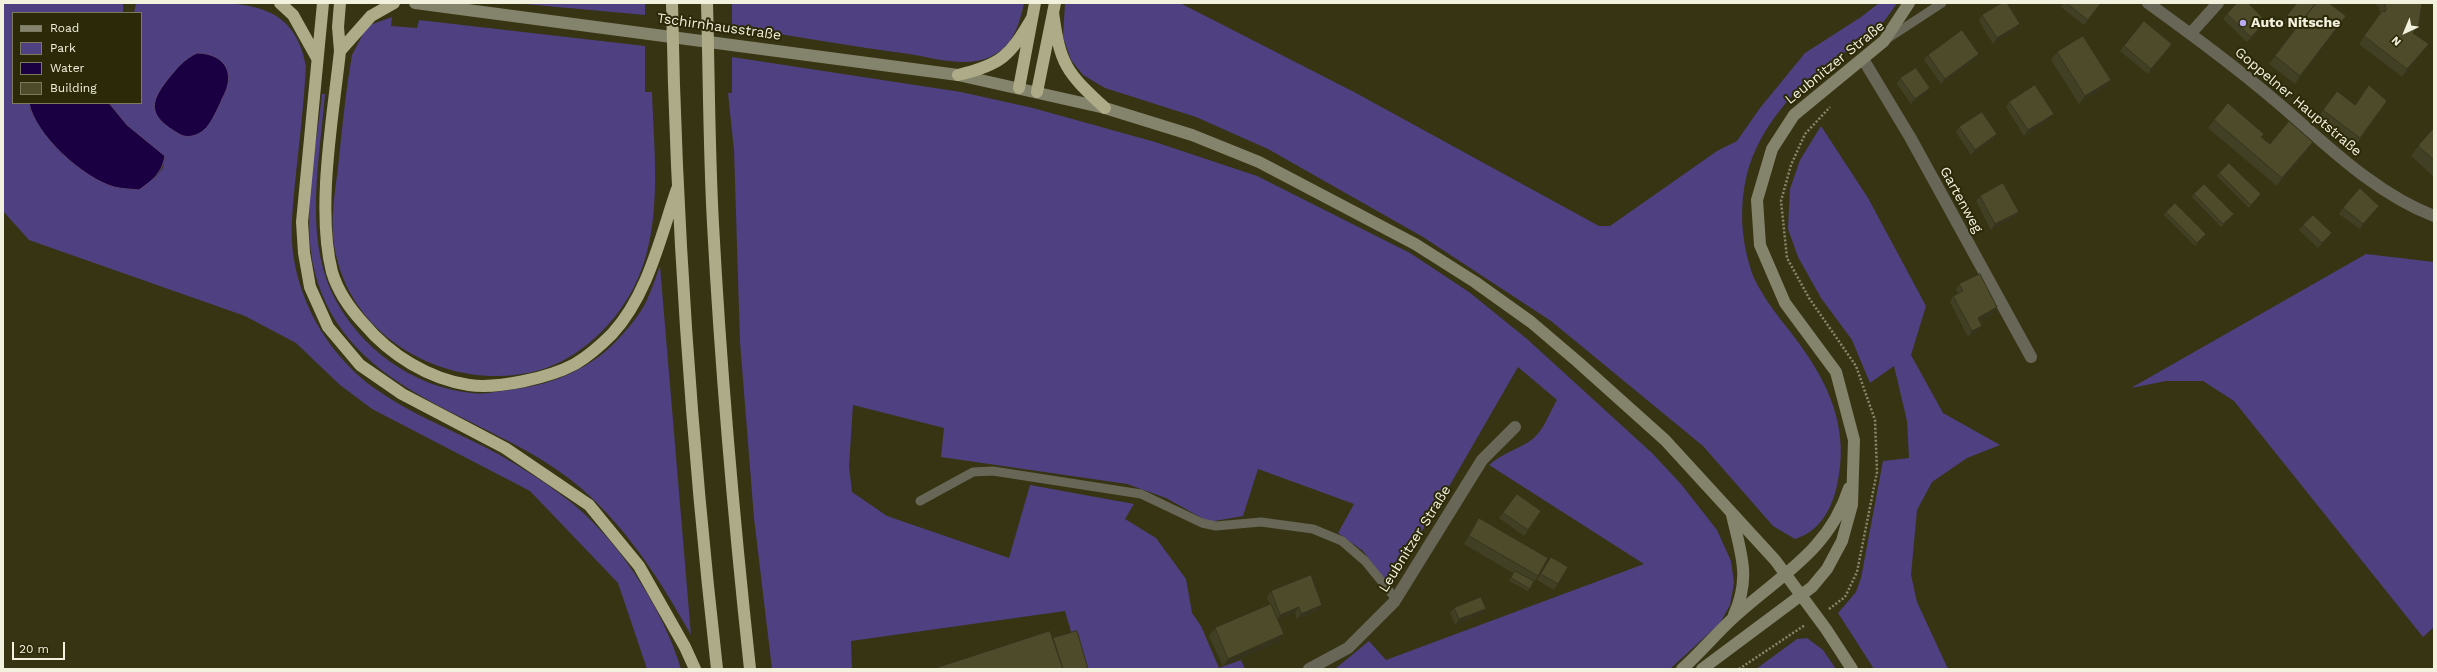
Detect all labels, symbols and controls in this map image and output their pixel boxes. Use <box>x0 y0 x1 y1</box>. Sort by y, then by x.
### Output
street label: Tschirnhausstraße <box>656 10 782 44</box>
legend <box>12 12 142 104</box>
north arrow <box>2385 12 2425 52</box>
place label: Auto Nitsche <box>2251 15 2340 31</box>
street label: Leubnitzer Straße <box>1782 18 1888 108</box>
marker: Auto Nitsche <box>2238 18 2248 28</box>
text: Road <box>50 21 79 35</box>
text: N <box>2389 33 2404 49</box>
text: Park <box>50 41 76 55</box>
street label: Goppelner Hauptstraße <box>2231 44 2365 160</box>
text: Water <box>50 61 84 75</box>
text: Building <box>50 81 97 95</box>
street label: Gartenweg <box>1936 164 1986 236</box>
street label: Leubnitzer Straße <box>1375 482 1455 596</box>
scale bar <box>14 634 67 660</box>
text: 20 m <box>19 642 49 656</box>

